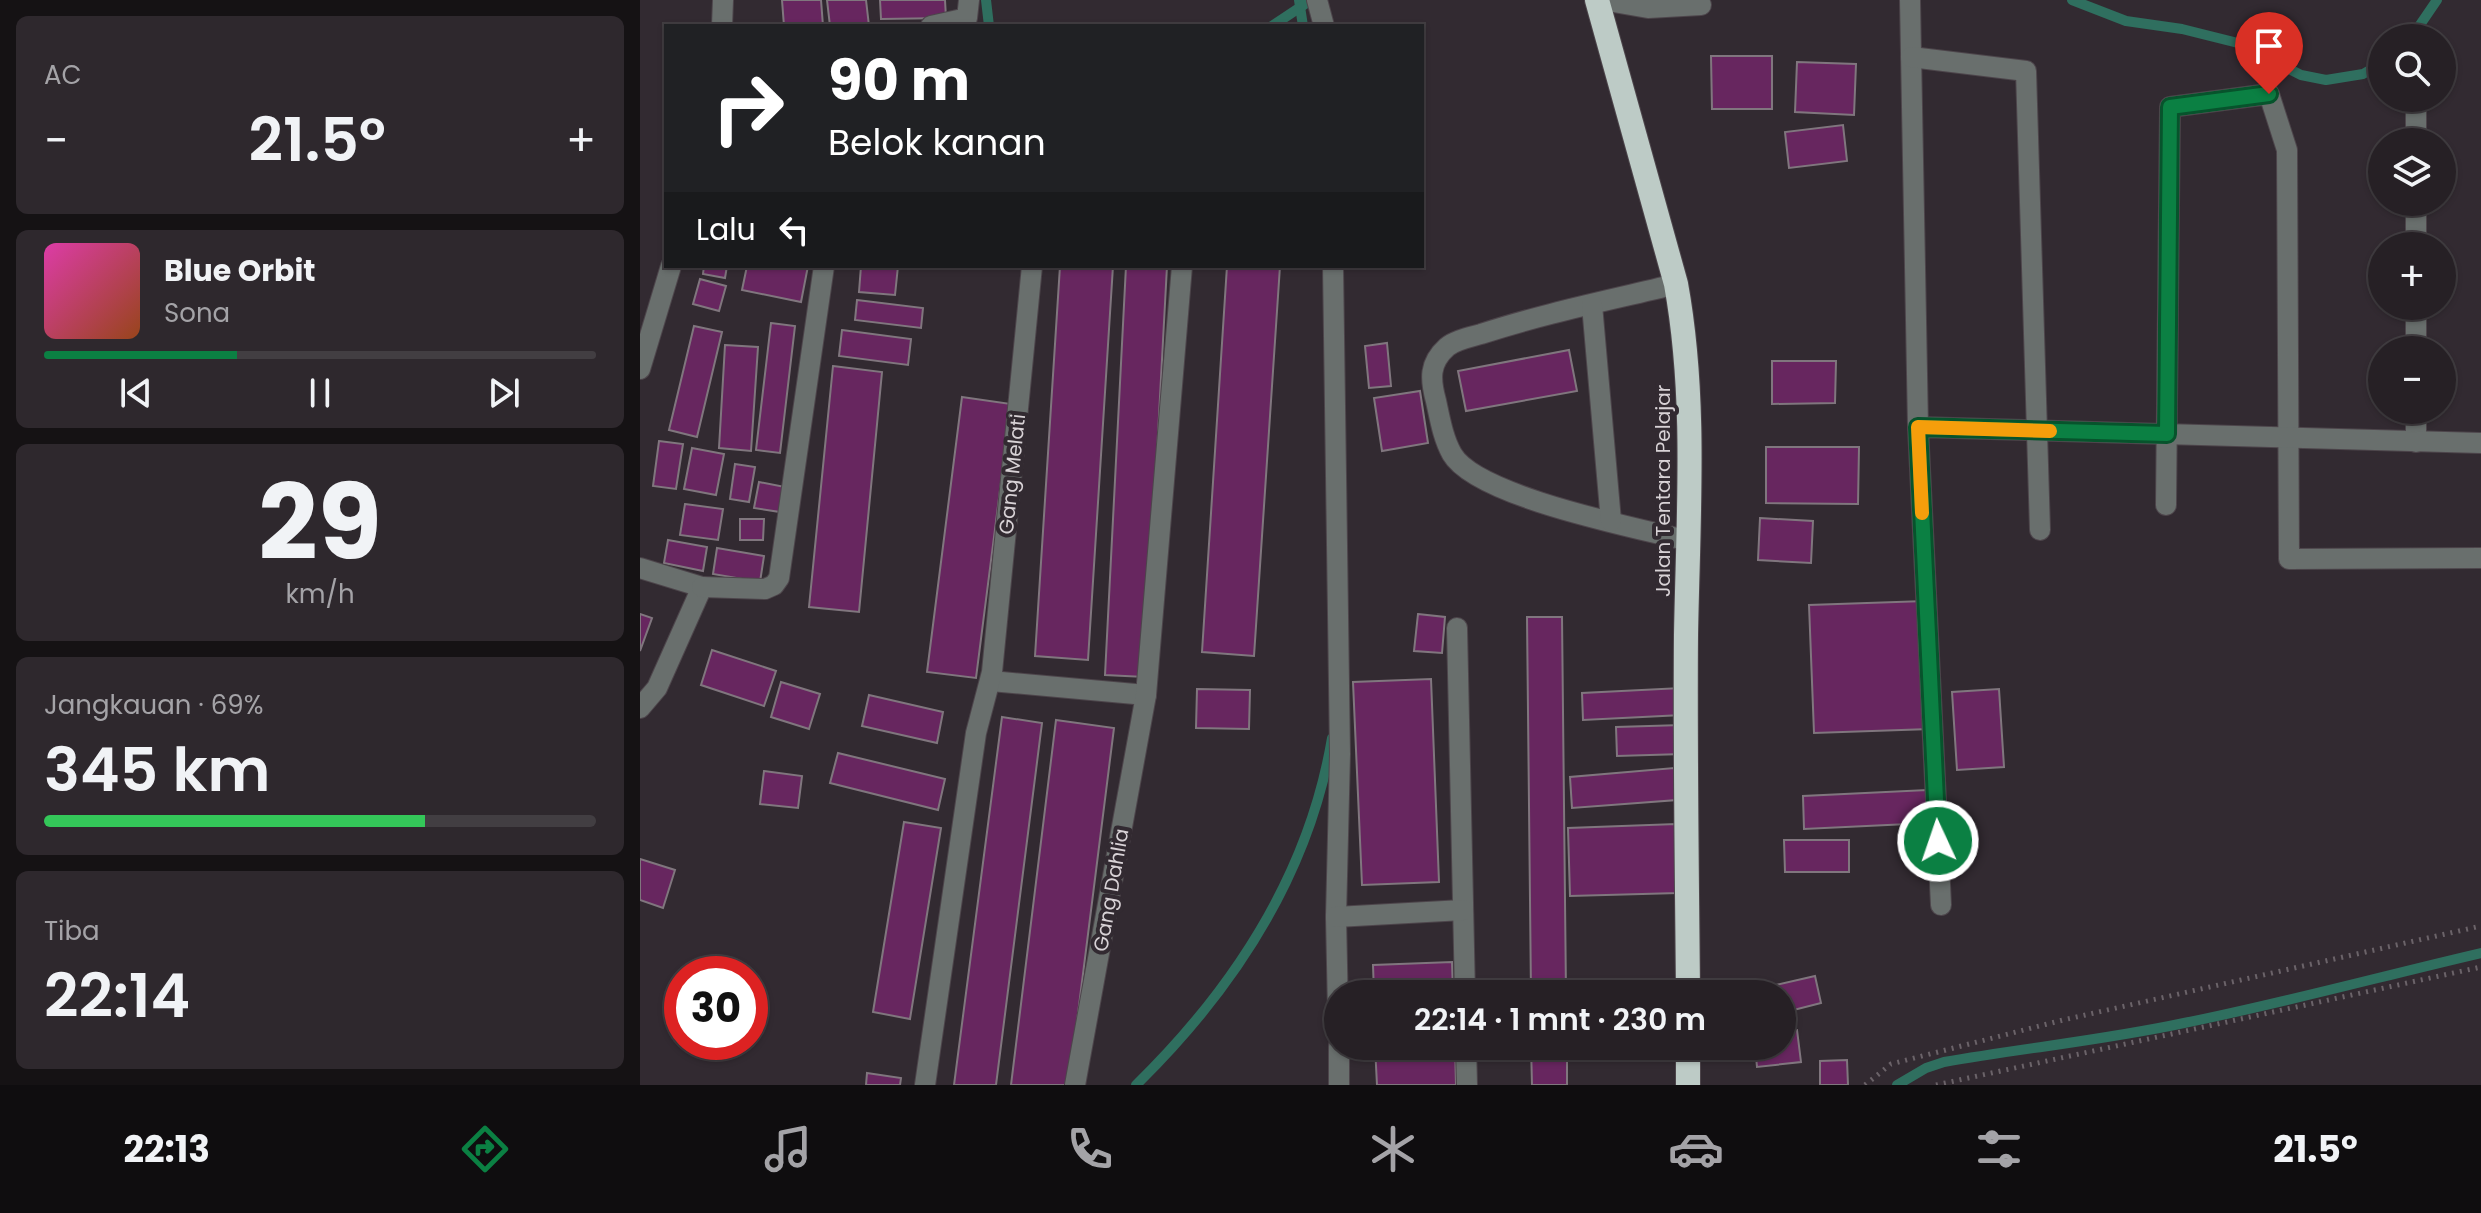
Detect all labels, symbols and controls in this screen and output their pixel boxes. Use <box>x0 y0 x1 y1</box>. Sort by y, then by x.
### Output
pin <box>2235 12 2303 94</box>
icon: arrive <box>2247 24 2291 68</box>
map controls <box>2368 24 2456 424</box>
button: search <box>2368 24 2456 112</box>
text: 90 m <box>828 41 970 120</box>
icon: right <box>696 56 800 160</box>
text: AC <box>44 57 82 93</box>
text: 21.5° <box>249 98 386 182</box>
text: − <box>44 110 68 171</box>
text: + <box>566 110 596 171</box>
text: Belok kanan <box>828 117 1046 168</box>
button: layers <box>2368 128 2456 216</box>
text: Lalu <box>696 208 756 251</box>
icon: left <box>772 208 816 252</box>
button: + <box>2368 232 2456 320</box>
text: Blue Orbit <box>164 249 316 292</box>
text: Sona <box>164 295 230 331</box>
button: − <box>2368 336 2456 424</box>
icon: previous <box>114 371 158 415</box>
icon: pause <box>298 371 342 415</box>
icon: next <box>482 371 526 415</box>
street label: Jalan Tentara Pelajar <box>1649 385 1677 597</box>
street label: Gang Melati <box>992 412 1032 536</box>
text: 29 <box>258 450 382 595</box>
text: km/h <box>285 576 355 612</box>
text: Jangkauan · 69% <box>44 687 263 723</box>
text: 345 km <box>44 728 270 812</box>
position arrow <box>1896 799 1980 883</box>
street label: Gang Dahlia <box>1086 826 1136 954</box>
text: Tiba <box>44 913 100 949</box>
text: 22:14 <box>44 954 190 1038</box>
speed limit sign: 30 <box>664 956 768 1060</box>
text: 22:14 · 1 mnt · 230 m <box>1414 998 1706 1041</box>
icon: directions <box>457 1121 513 1177</box>
icon: music <box>760 1121 816 1177</box>
icon: phone <box>1062 1121 1118 1177</box>
icon: climate <box>1365 1121 1421 1177</box>
icon: car <box>1668 1121 1724 1177</box>
icon: filters <box>1971 1121 2027 1177</box>
text: 22:13 <box>123 1124 210 1175</box>
text: 21.5° <box>2273 1124 2358 1175</box>

